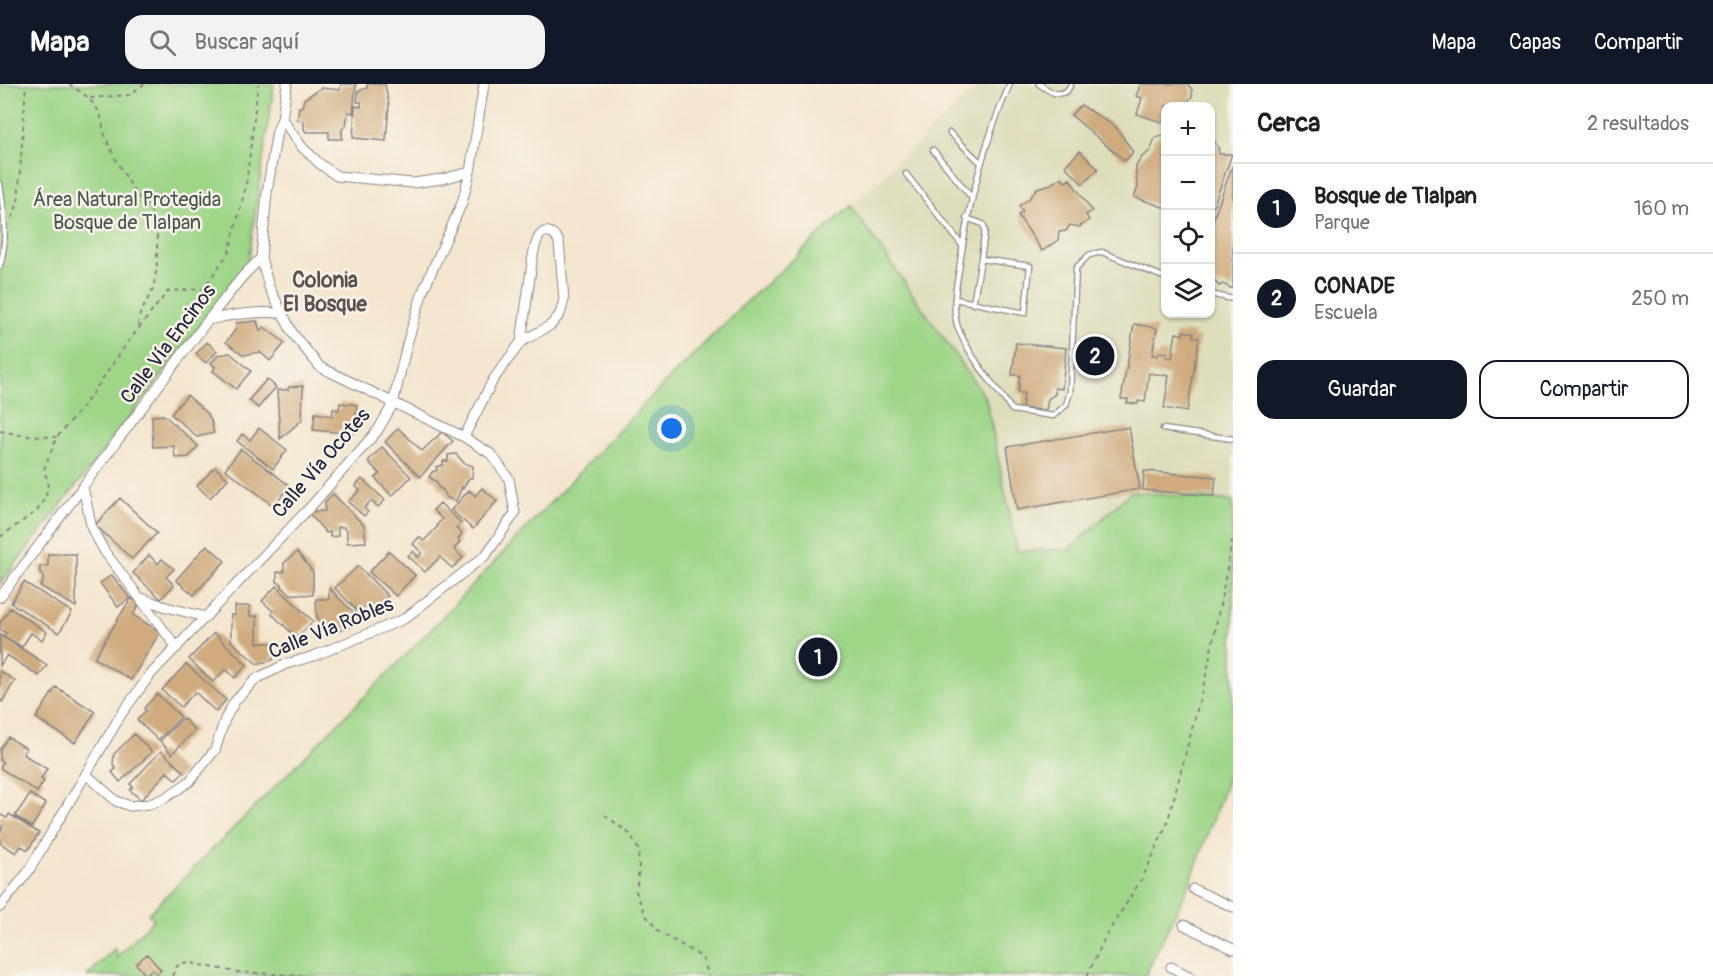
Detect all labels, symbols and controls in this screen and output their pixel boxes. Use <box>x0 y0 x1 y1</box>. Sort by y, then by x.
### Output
search box <box>125 15 545 69</box>
text: Mapa <box>30 25 89 60</box>
icon: search <box>146 26 179 59</box>
text: Buscar aquí <box>194 28 300 56</box>
text: Mapa <box>1432 29 1476 56</box>
text: Capas <box>1509 29 1561 56</box>
text: Compartir <box>1594 29 1683 56</box>
map controls <box>1161 102 1215 318</box>
button: + <box>1161 102 1215 156</box>
text: Cerca <box>1257 107 1320 139</box>
text: 2 resultados <box>1587 111 1689 136</box>
button: − <box>1161 156 1215 210</box>
text: Bosque de Tlalpan <box>1314 182 1477 210</box>
park label: Área Natural Protegida Bosque de Tlalpan <box>33 187 221 235</box>
text: 1 <box>1273 196 1280 221</box>
text: 160 m <box>1634 196 1689 221</box>
button: locate <box>1161 210 1215 264</box>
text: Parque <box>1314 210 1370 235</box>
button: layers <box>1161 264 1215 318</box>
district label: Colonia El Bosque <box>283 267 368 318</box>
text: CONADE <box>1314 272 1395 300</box>
street label: Calle Vía Encinos <box>115 279 221 409</box>
text: 2 <box>1271 286 1282 311</box>
text: 250 m <box>1631 286 1689 311</box>
text: Escuela <box>1314 300 1377 325</box>
pin: 2 <box>1076 334 1114 378</box>
button: Guardar <box>1257 360 1467 419</box>
button: Compartir <box>1479 360 1689 419</box>
street label: Calle Vía Ocotes <box>267 403 375 523</box>
your location <box>657 414 686 443</box>
street label: Calle Vía Robles <box>265 592 397 664</box>
pin: 1 <box>798 634 838 680</box>

